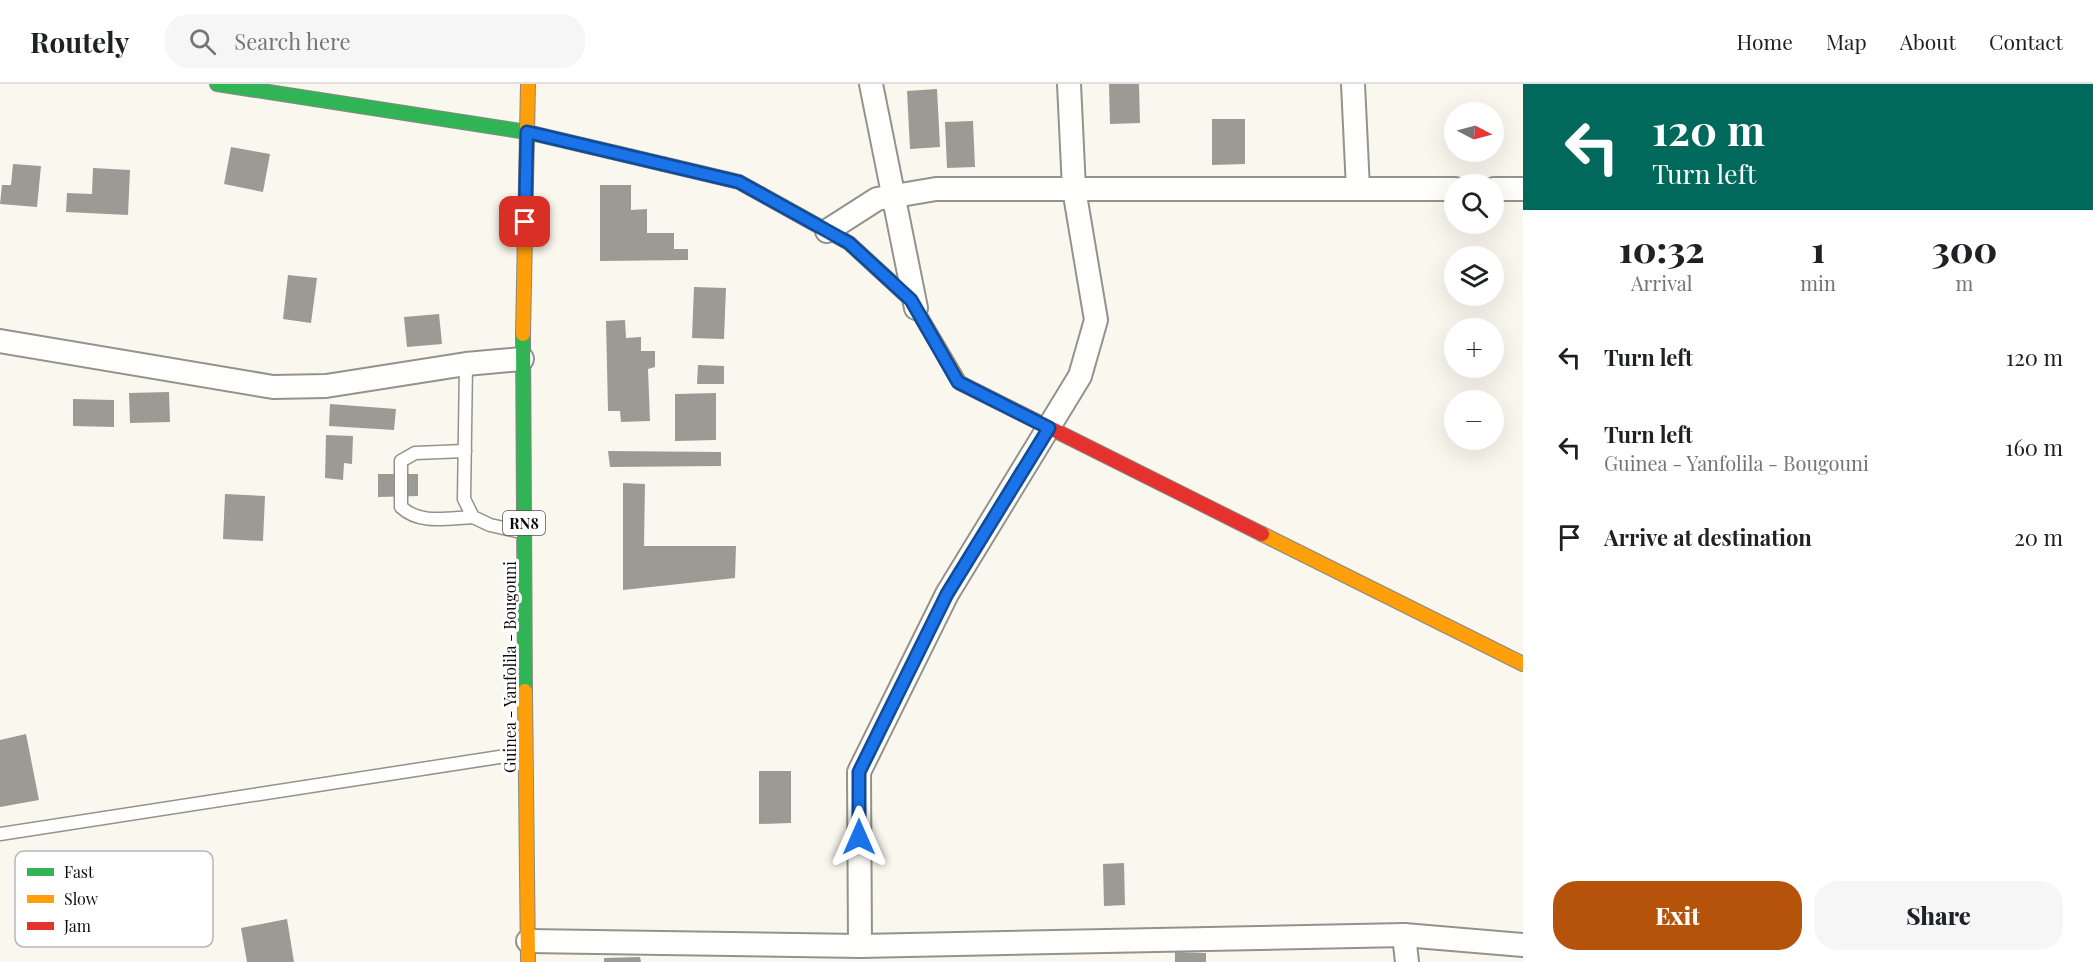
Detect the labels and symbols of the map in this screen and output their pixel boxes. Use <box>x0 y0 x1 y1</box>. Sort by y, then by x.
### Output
north arrow <box>1444 102 1504 162</box>
pin <box>499 196 550 247</box>
road number: RN8 <box>503 511 545 535</box>
street label: Guinea - Yanfolila - Bougouni <box>499 561 520 773</box>
position arrow <box>827 805 891 869</box>
legend <box>15 851 213 947</box>
text: Fast <box>64 861 94 882</box>
text: Slow <box>64 888 99 909</box>
text: Jam <box>63 915 91 936</box>

